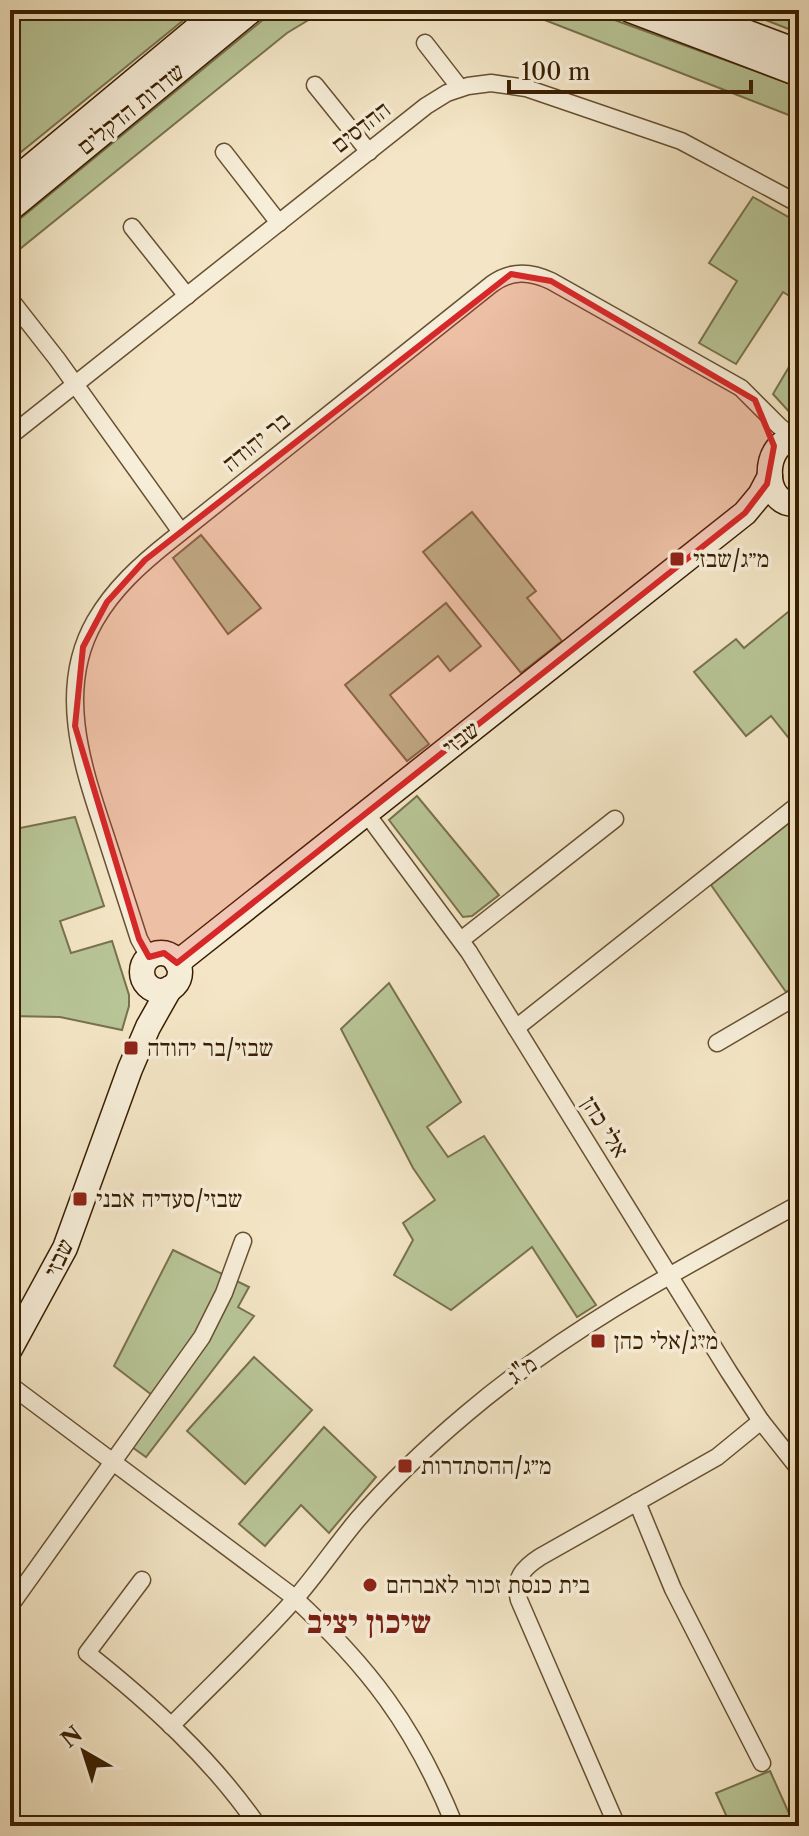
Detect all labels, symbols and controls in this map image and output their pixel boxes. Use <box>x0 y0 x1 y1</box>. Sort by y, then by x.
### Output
scale bar <box>509 44 751 94</box>
street label: שדרות הדקלים <box>71 56 190 161</box>
text: 100 m <box>521 57 590 86</box>
street label: ההדסים <box>325 94 396 159</box>
street label: בר יהודה <box>216 406 295 478</box>
place label: מ״ג/שבזי <box>693 544 769 573</box>
marker: מ״ג/שבזי <box>668 550 686 568</box>
street label: שבזי <box>436 714 485 761</box>
place label: שבזי/בר יהודה <box>147 1033 273 1062</box>
marker: שבזי/בר יהודה <box>122 1039 140 1057</box>
street label: אלי כהן <box>575 1091 635 1163</box>
place label: שבזי/סעדיה אבני <box>96 1184 243 1213</box>
marker: שבזי/סעדיה אבני <box>71 1190 89 1208</box>
street label: שבזי <box>37 1234 80 1282</box>
place label: מ״ג/אלי כהן <box>614 1326 718 1355</box>
marker: מ״ג/אלי כהן <box>589 1332 607 1350</box>
street label: מ"ג <box>501 1349 542 1390</box>
place label: מ״ג/ההסתדרות <box>421 1451 552 1480</box>
marker: מ״ג/ההסתדרות <box>396 1457 414 1475</box>
place label: בית כנסת זכור לאברהם <box>386 1570 590 1599</box>
marker: בית כנסת זכור לאברהם <box>361 1576 379 1594</box>
district label: שיכון יציב <box>307 1602 431 1641</box>
north arrow <box>44 1712 124 1792</box>
text: N <box>56 1720 88 1753</box>

